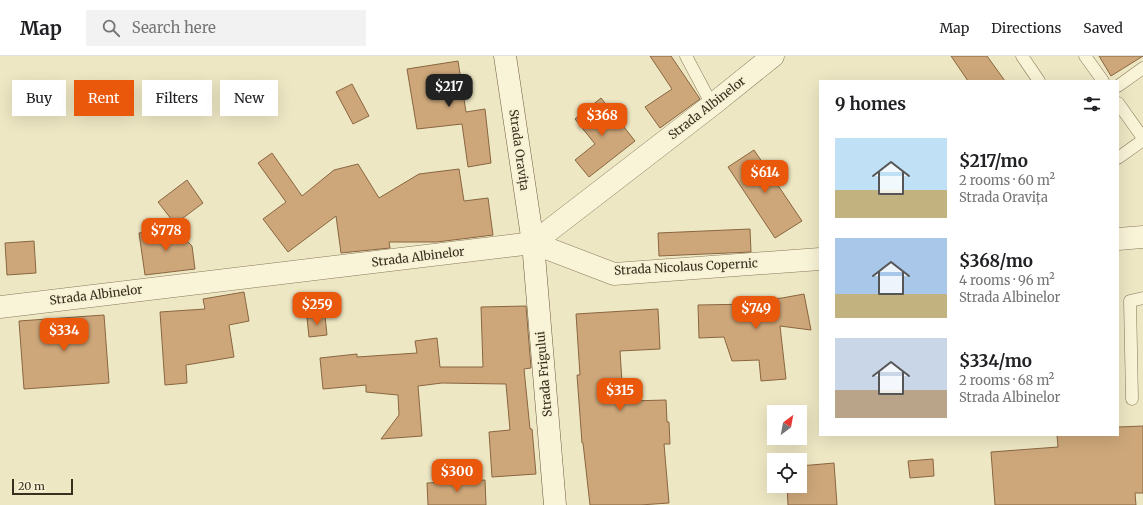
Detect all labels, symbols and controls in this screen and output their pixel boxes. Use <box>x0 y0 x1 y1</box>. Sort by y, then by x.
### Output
search box <box>86 10 366 46</box>
text: Map <box>20 16 62 40</box>
icon: search <box>100 17 122 39</box>
text: Search here <box>132 18 216 37</box>
text: Map <box>939 19 969 37</box>
text: Directions <box>991 19 1061 37</box>
text: Saved <box>1083 19 1123 37</box>
street label: Strada Albinelor <box>665 73 749 142</box>
pin: $217 <box>425 74 473 108</box>
text: $217 <box>435 78 463 95</box>
chip: Buy <box>12 80 66 116</box>
chip: Rent <box>74 80 134 116</box>
chip: Filters <box>142 80 212 116</box>
chip: New <box>220 80 278 116</box>
text: 9 homes <box>835 93 906 115</box>
icon: filters <box>1081 93 1103 115</box>
pin: $368 <box>578 103 626 137</box>
text: $368 <box>586 107 618 124</box>
street label: Strada Oravița <box>505 108 533 192</box>
text: $217/mo <box>959 150 1028 172</box>
icon: home <box>867 154 915 202</box>
pin: $614 <box>741 160 789 194</box>
text: $614 <box>750 164 780 181</box>
text: 2 rooms · 60 m² <box>959 172 1055 189</box>
text: Strada Oravița <box>959 189 1048 206</box>
pin: $778 <box>142 218 190 252</box>
text: $778 <box>150 222 182 239</box>
street label: Strada Albinelor <box>371 243 466 270</box>
text: $368/mo <box>959 250 1033 272</box>
icon: home <box>867 254 915 302</box>
street label: Strada Nicolaus Copernic <box>614 255 758 278</box>
text: 4 rooms · 96 m² <box>959 272 1055 289</box>
street label: Strada Albinelor <box>49 281 144 308</box>
text: Strada Albinelor <box>959 289 1060 306</box>
pin: $259 <box>293 292 341 326</box>
text: $259 <box>302 296 332 313</box>
pin: $749 <box>732 296 780 330</box>
text: $749 <box>741 300 771 317</box>
pin: $334 <box>40 318 88 352</box>
text: $334 <box>49 322 79 339</box>
street label: Strada Frigului <box>532 330 555 418</box>
text: $334/mo <box>959 350 1032 372</box>
icon: home <box>867 354 915 402</box>
text: 2 rooms · 68 m² <box>959 372 1054 389</box>
pin: $315 <box>596 378 644 412</box>
text: $315 <box>606 382 634 399</box>
text: Strada Albinelor <box>959 389 1060 406</box>
north arrow <box>767 405 807 445</box>
map controls <box>767 405 807 493</box>
button: locate <box>767 453 807 493</box>
pin: $300 <box>433 459 481 493</box>
text: $300 <box>441 463 473 480</box>
scale bar <box>12 477 73 496</box>
text: 20 m <box>18 479 45 493</box>

